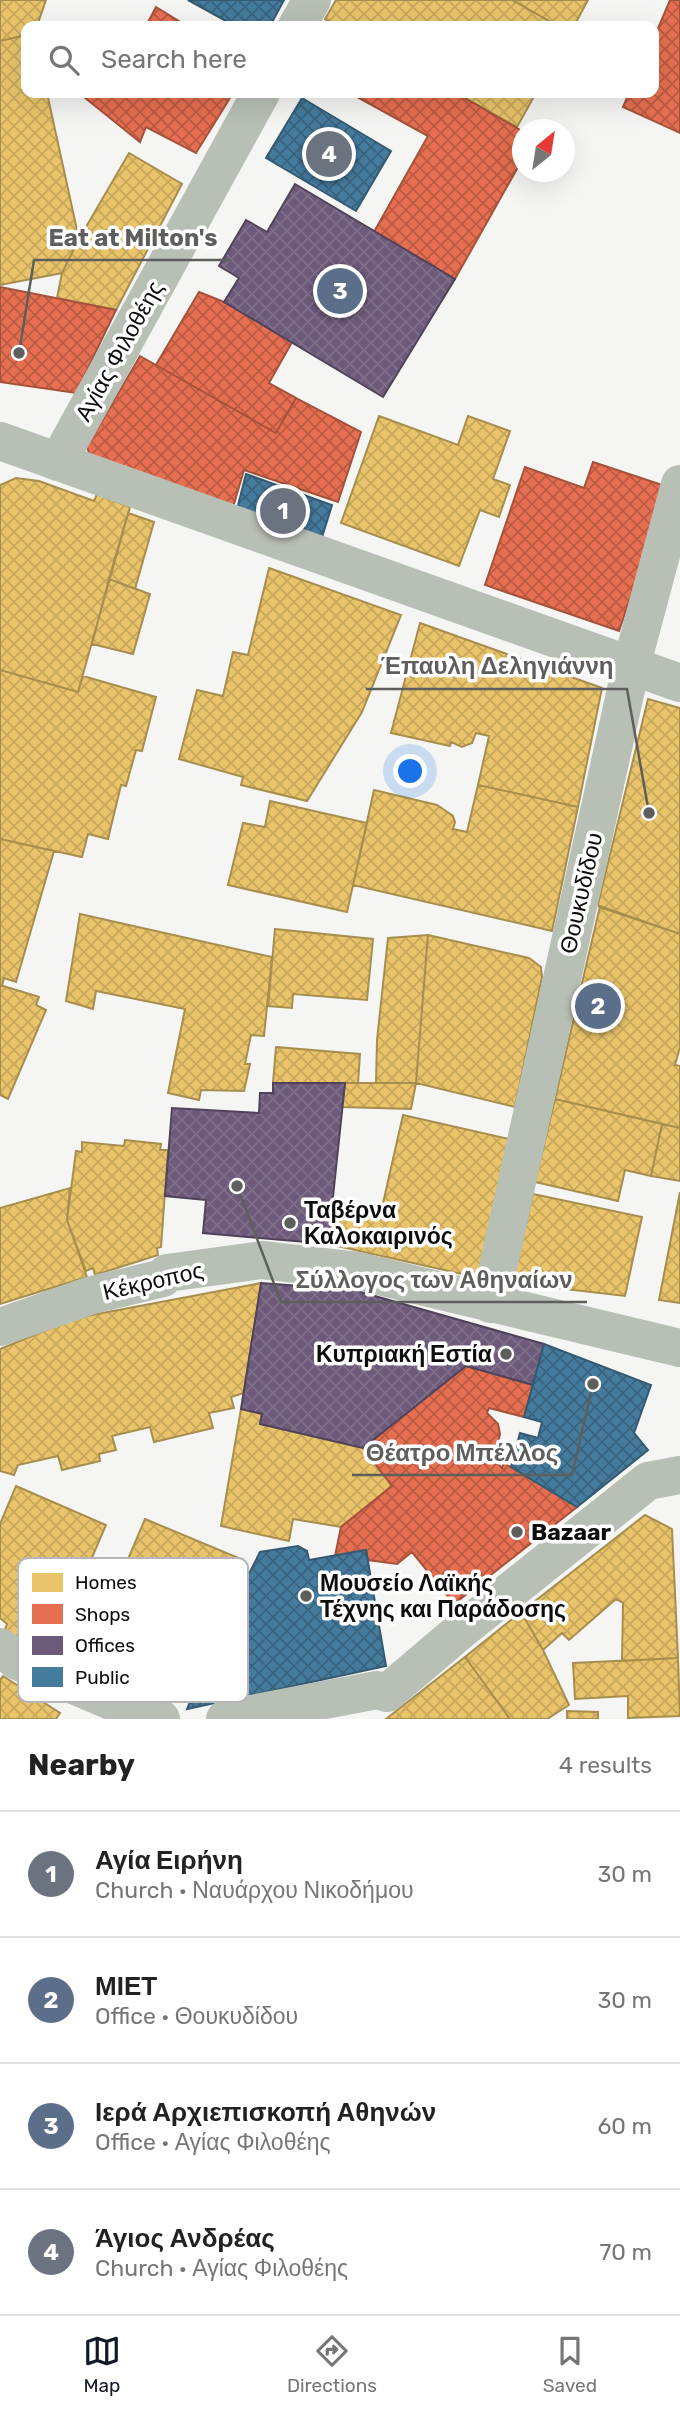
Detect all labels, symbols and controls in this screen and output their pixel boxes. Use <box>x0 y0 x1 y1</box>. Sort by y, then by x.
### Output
search box <box>21 21 659 98</box>
icon: search <box>45 41 83 79</box>
text: Search here <box>101 44 247 75</box>
north arrow <box>512 119 575 182</box>
pin: 4 <box>306 128 352 180</box>
callout: Eat at Milton's <box>34 215 231 260</box>
text: Eat at Milton's <box>48 224 218 252</box>
pin: 3 <box>317 265 363 317</box>
street label: Αγίας Φιλοθέης <box>69 276 169 426</box>
pin: 1 <box>260 485 306 537</box>
callout: Έπαυλη Δεληγιάννη <box>366 644 627 689</box>
text: Έπαυλη Δεληγιάννη <box>381 652 613 680</box>
your location <box>393 754 427 788</box>
street label: Θουκυδίδου <box>553 830 609 956</box>
pin: 2 <box>575 980 621 1032</box>
place label: Ταβέρνα Καλοκαιρινός <box>304 1196 453 1250</box>
marker: Ταβέρνα Καλοκαιρινός <box>282 1215 298 1231</box>
street label: Κέκροπος <box>100 1256 206 1306</box>
callout: Σύλλογος των Αθηναίων <box>281 1257 587 1302</box>
text: Σύλλογος των Αθηναίων <box>295 1266 573 1294</box>
place label: Κυπριακή Εστία <box>316 1340 492 1368</box>
marker: Κυπριακή Εστία <box>498 1346 514 1362</box>
callout: Θέατρο Μπέλλος <box>352 1430 572 1475</box>
text: Θέατρο Μπέλλος <box>366 1439 558 1467</box>
place label: Bazaar <box>531 1518 612 1546</box>
marker: Bazaar <box>509 1524 525 1540</box>
legend <box>18 1558 248 1702</box>
place label: Μουσείο Λαϊκής Τέχνης και Παράδοσης <box>320 1569 566 1623</box>
text: Homes <box>75 1571 137 1594</box>
marker: Μουσείο Λαϊκής Τέχνης και Παράδοσης <box>298 1588 314 1604</box>
text: Shops <box>75 1603 130 1626</box>
text: Offices <box>75 1634 135 1657</box>
text: Public <box>75 1666 130 1689</box>
text: Nearby <box>28 1747 135 1783</box>
text: 4 results <box>559 1751 652 1779</box>
text: Αγία Ειρήνη <box>95 1845 243 1876</box>
text: 1 <box>45 1860 57 1888</box>
text: 30 m <box>597 1860 652 1888</box>
text: Church · Ναυάρχου Νικοδήμου <box>95 1876 414 1904</box>
text: ΜΙΕΤ <box>95 1971 157 2002</box>
text: 2 <box>44 1986 58 2014</box>
text: 30 m <box>597 1986 652 2014</box>
text: Office · Θουκυδίδου <box>95 2002 298 2030</box>
text: Ιερά Αρχιεπισκοπή Αθηνών <box>95 2097 436 2128</box>
text: 3 <box>43 2112 59 2140</box>
text: 60 m <box>597 2112 652 2140</box>
text: Office · Αγίας Φιλοθέης <box>95 2128 331 2156</box>
text: Άγιος Ανδρέας <box>95 2223 275 2254</box>
text: 4 <box>43 2238 59 2266</box>
text: 70 m <box>600 2238 652 2266</box>
text: Church · Αγίας Φιλοθέης <box>95 2254 348 2282</box>
tab: Map <box>83 2332 121 2397</box>
tab: Directions <box>287 2332 377 2397</box>
tab: Saved <box>543 2332 597 2397</box>

